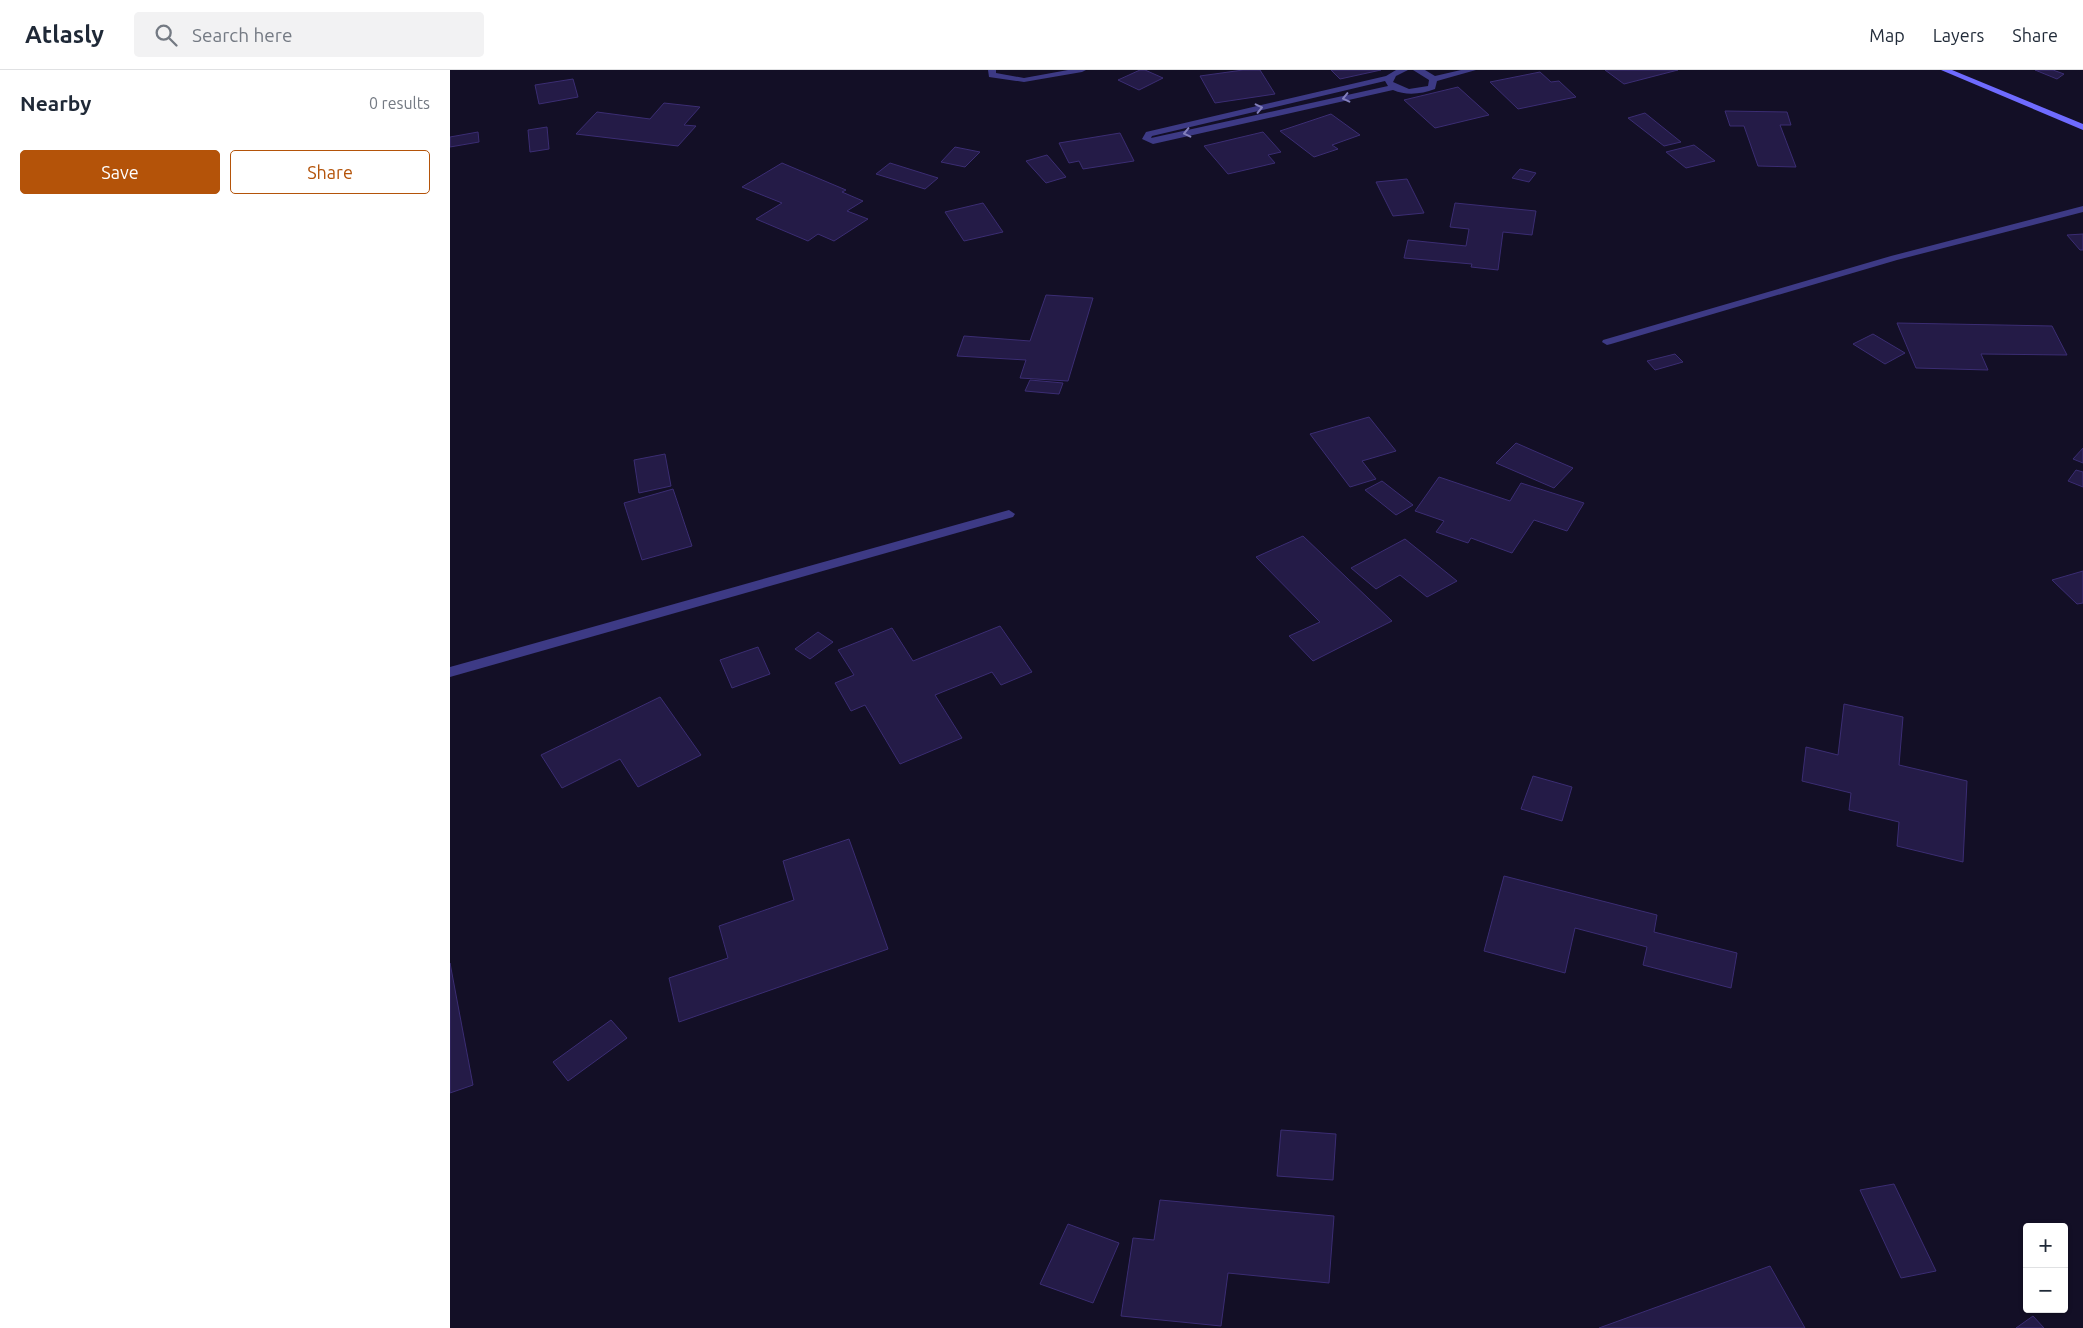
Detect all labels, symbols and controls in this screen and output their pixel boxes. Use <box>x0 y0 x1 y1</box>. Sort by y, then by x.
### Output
search box <box>134 12 484 57</box>
text: Atlasly <box>25 21 104 48</box>
icon: search <box>152 21 180 49</box>
text: Search here <box>192 24 292 46</box>
text: Map <box>1869 25 1905 45</box>
text: Layers <box>1933 25 1984 45</box>
text: Share <box>2012 25 2058 45</box>
text: Nearby <box>20 91 91 115</box>
one-way arrow <box>1342 92 1351 103</box>
text: 0 results <box>369 94 430 112</box>
one-way arrow <box>1254 103 1263 114</box>
one-way arrow <box>1183 127 1192 138</box>
button: Save <box>20 150 220 194</box>
button: Share <box>230 150 430 194</box>
map controls <box>2023 1223 2068 1313</box>
button: + <box>2023 1223 2068 1268</box>
button: − <box>2023 1268 2068 1313</box>

